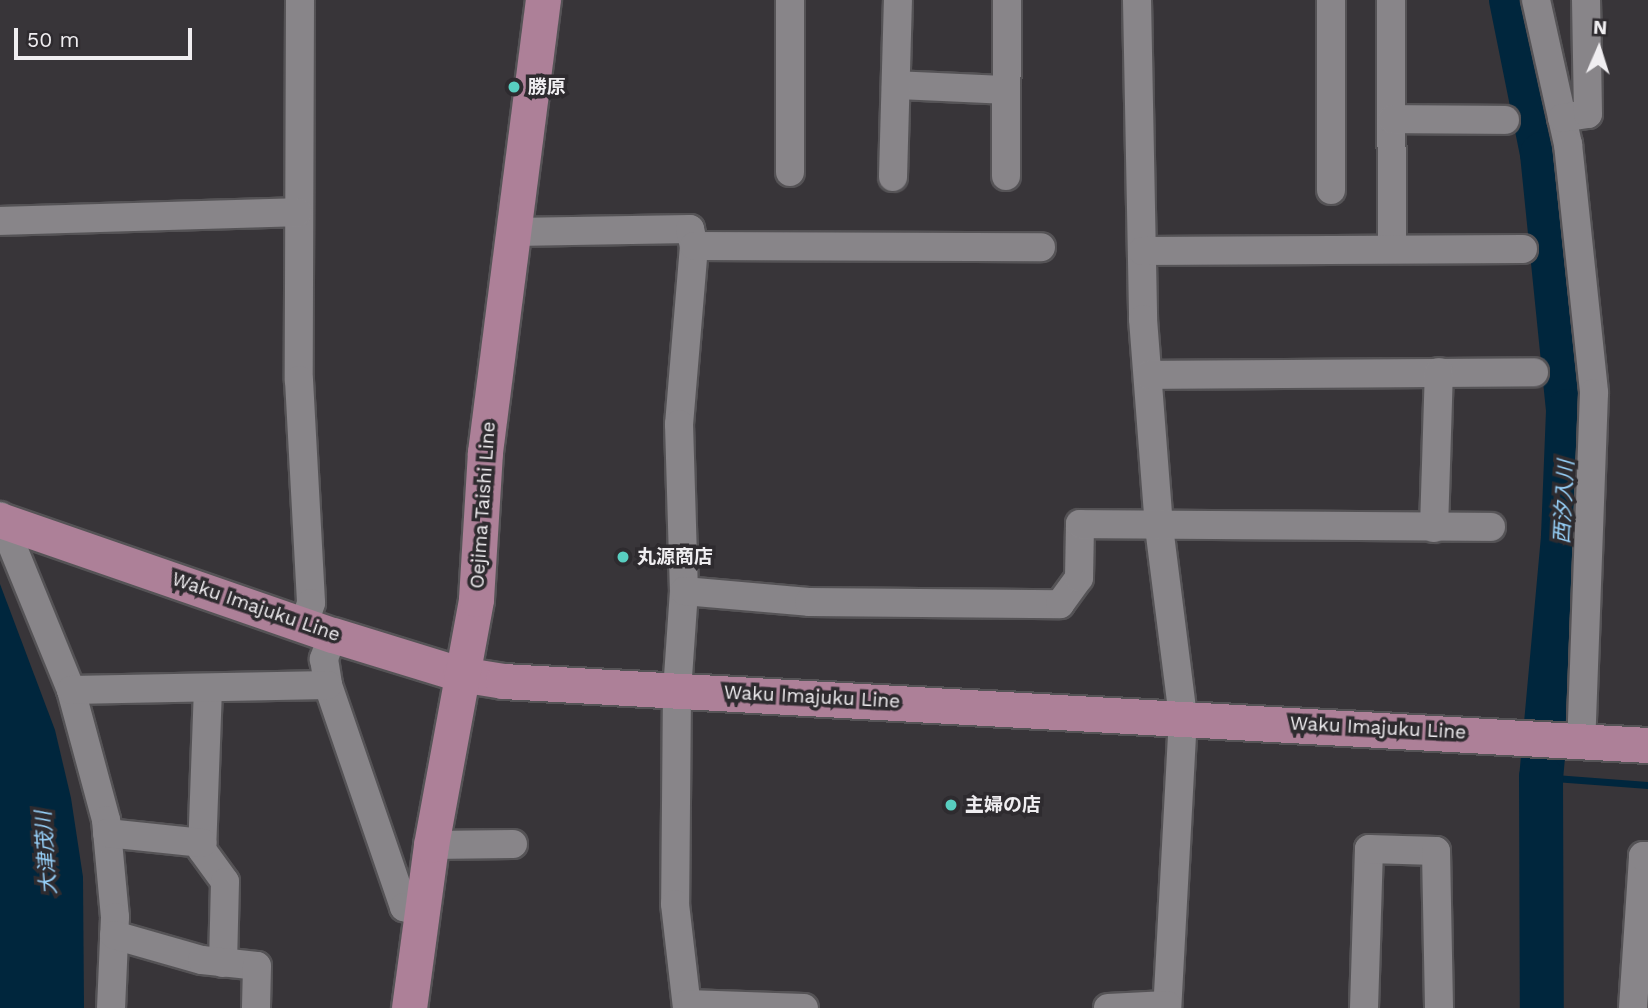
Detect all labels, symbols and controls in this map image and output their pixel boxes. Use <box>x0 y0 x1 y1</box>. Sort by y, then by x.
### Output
scale bar <box>18 14 196 58</box>
north arrow <box>1564 14 1634 84</box>
text: N <box>1592 16 1608 39</box>
text: 50 m <box>27 27 79 52</box>
place label: 勝原 <box>528 76 566 98</box>
marker: 勝原 <box>506 79 522 95</box>
street label: Oejima Taishi Line <box>466 420 500 590</box>
water label: 西汐入川 <box>1549 459 1579 545</box>
place label: 丸源商店 <box>637 546 713 568</box>
marker: 丸源商店 <box>615 549 631 565</box>
street label: Waku Imajuku Line <box>169 567 343 647</box>
street label: Waku Imajuku Line <box>723 681 901 713</box>
street label: Waku Imajuku Line <box>1289 712 1467 744</box>
place label: 主婦の店 <box>965 794 1041 816</box>
marker: 主婦の店 <box>943 797 959 813</box>
water label: 大津茂川 <box>31 810 61 896</box>

